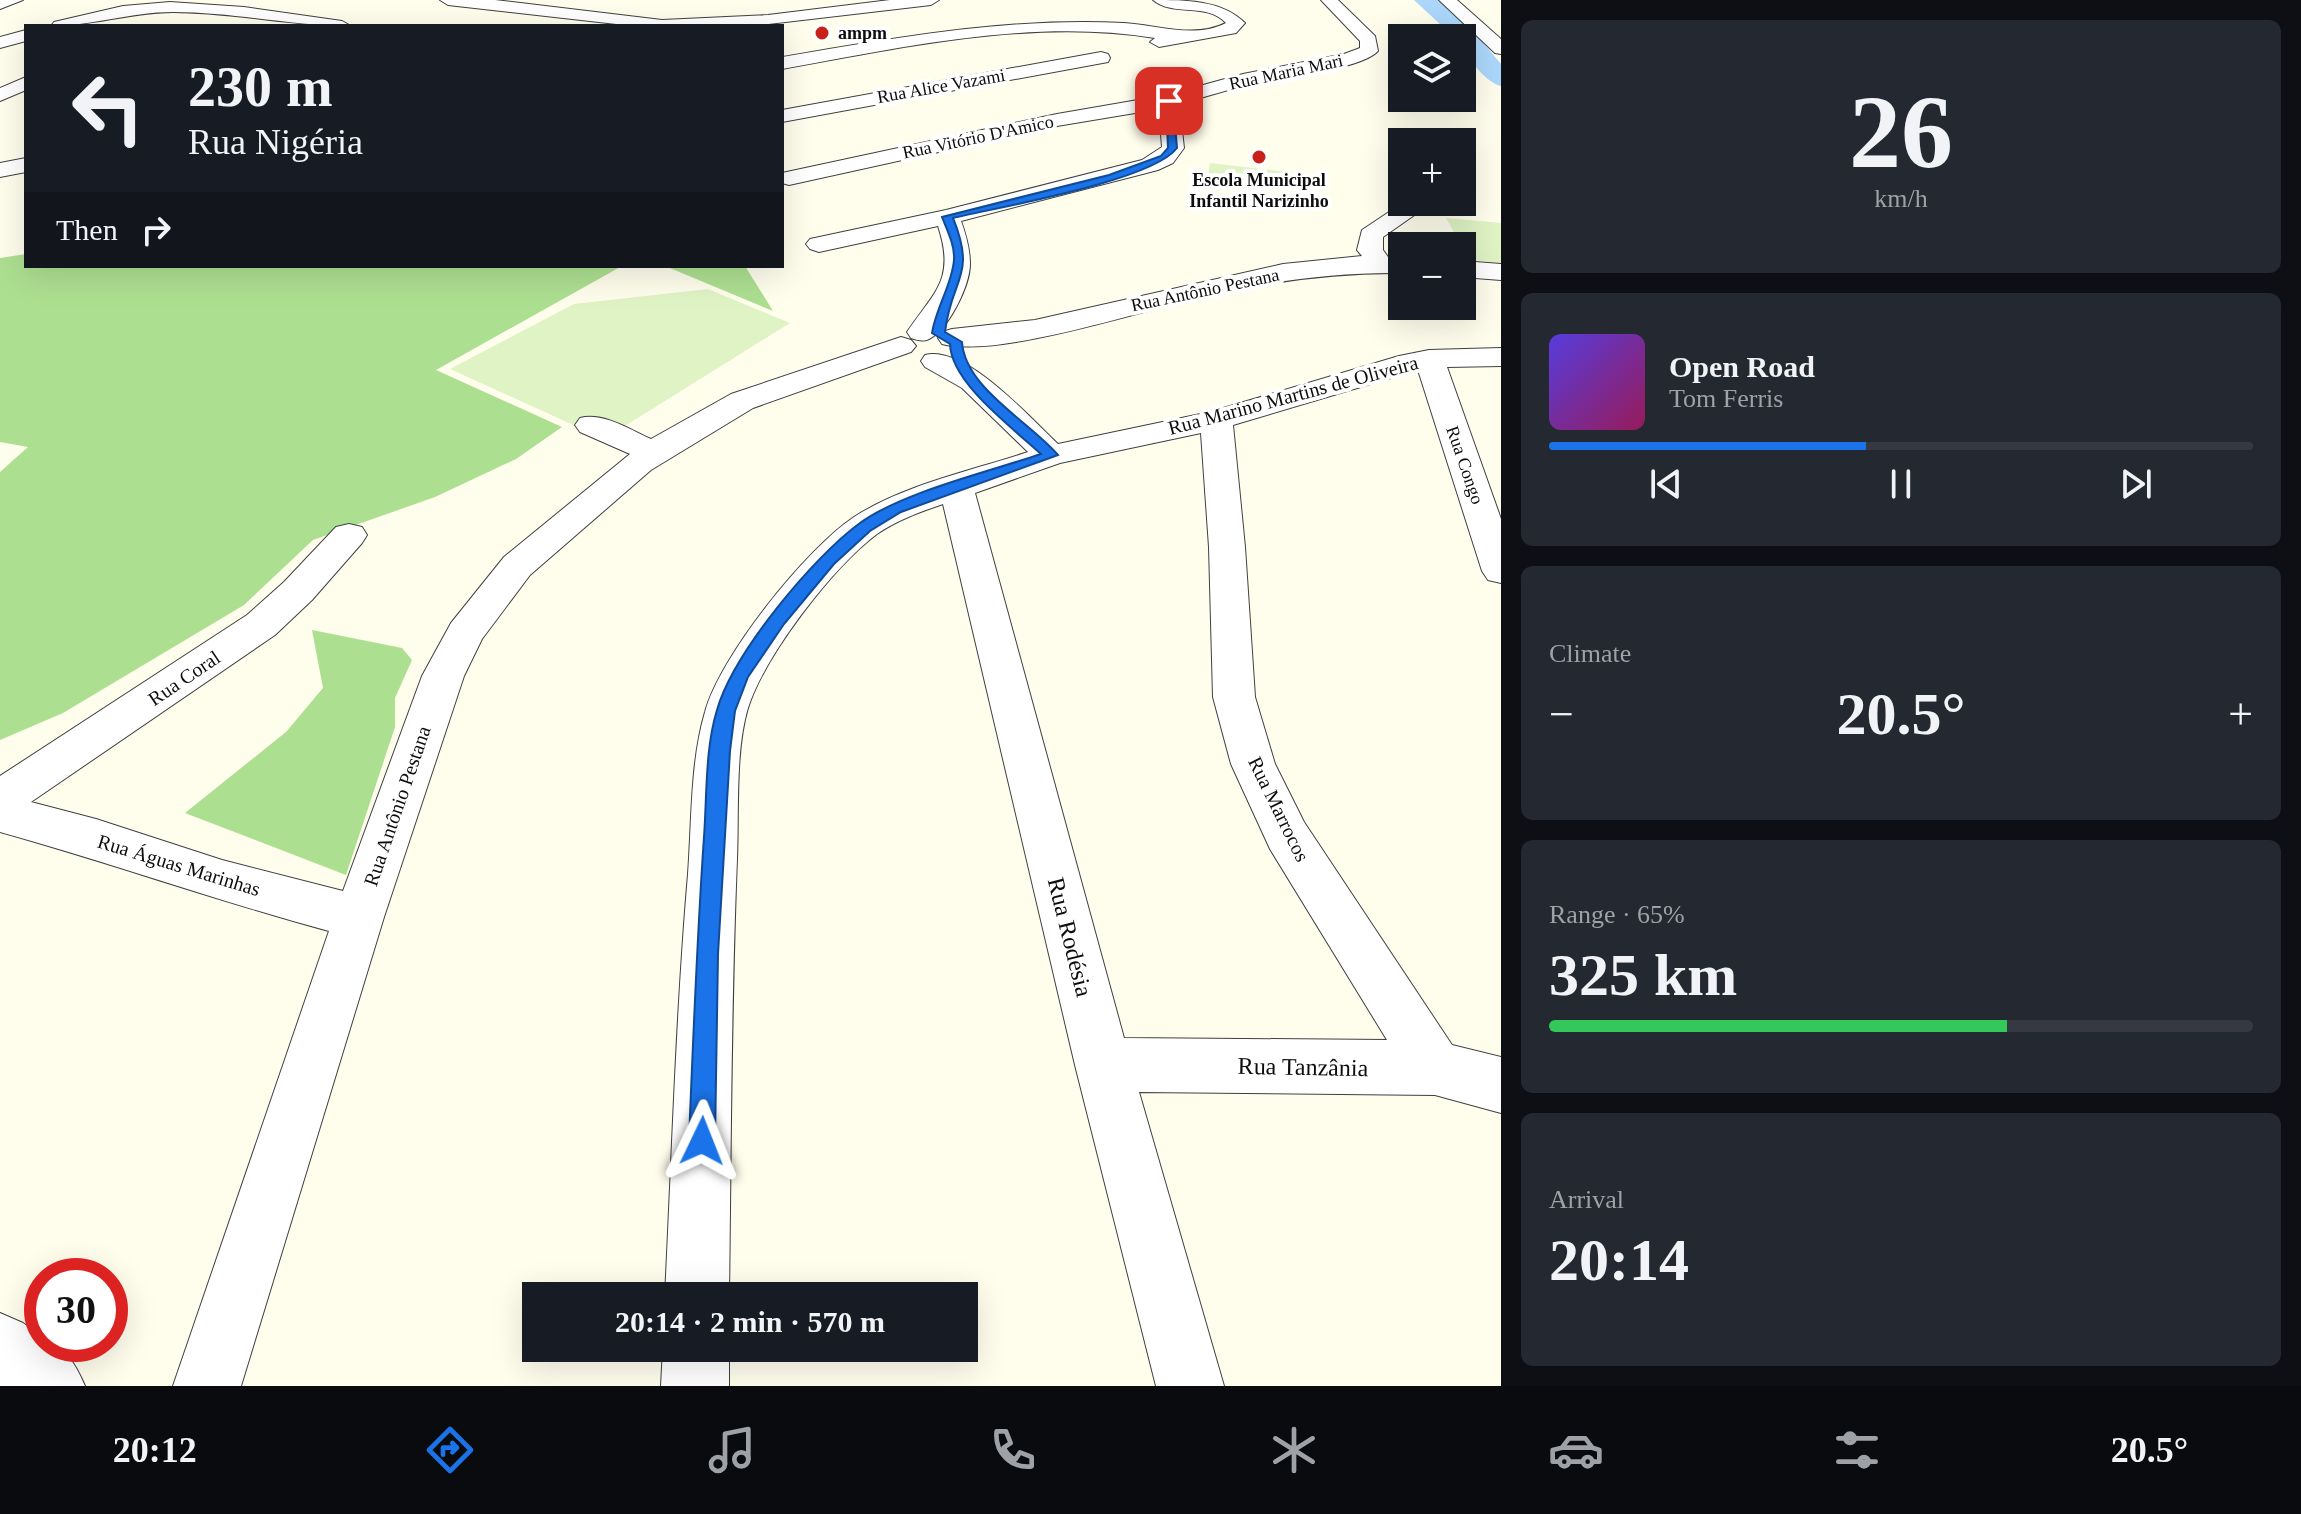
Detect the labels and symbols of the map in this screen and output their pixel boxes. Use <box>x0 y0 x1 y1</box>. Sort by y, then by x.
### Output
place label: ampm <box>838 23 887 43</box>
marker: ampm <box>813 24 831 42</box>
street label: Rua Maria Mari <box>1227 50 1345 94</box>
street label: Rua Alice Vazami <box>875 65 1007 107</box>
pin <box>1135 67 1203 135</box>
street label: Rua Vitório D'Amico <box>901 111 1055 163</box>
marker: Escola Municipal Infantil Narizinho <box>1250 148 1268 166</box>
place label: Escola Municipal Infantil Narizinho <box>1189 170 1329 211</box>
street label: Rua Antônio Pestana <box>1129 265 1281 315</box>
street label: Rua Marino Martins de Oliveira <box>1166 351 1420 439</box>
street label: Rua Congo <box>1442 423 1488 507</box>
street label: Rua Coral <box>144 646 224 710</box>
street label: Rua Antônio Pestana <box>359 723 435 889</box>
street label: Rua Marrocos <box>1244 753 1314 865</box>
street label: Rua Águas Marinhas <box>95 830 263 901</box>
street label: Rua Rodésia <box>1043 875 1097 1000</box>
street label: Rua Tanzânia <box>1238 1053 1369 1081</box>
position arrow <box>660 1099 744 1183</box>
speed limit sign: 30 <box>24 1258 128 1362</box>

